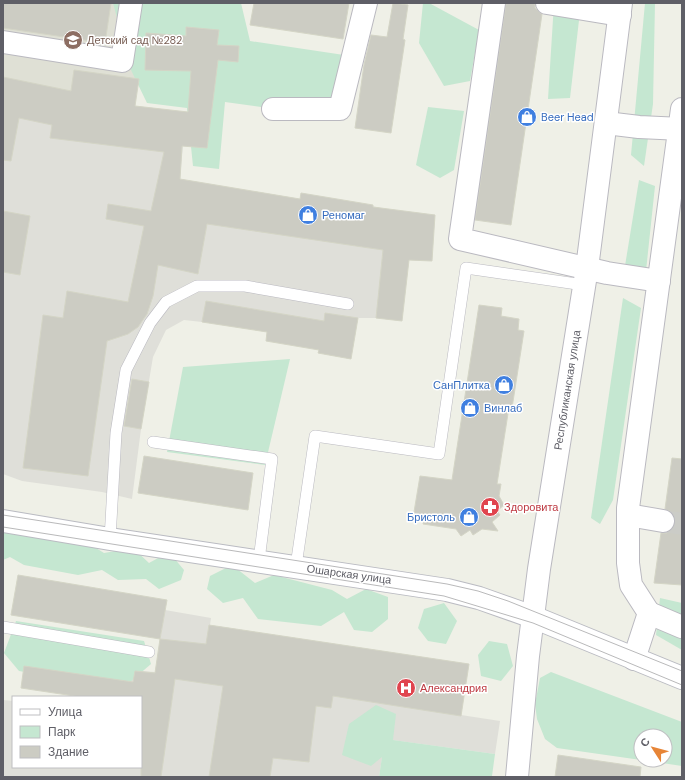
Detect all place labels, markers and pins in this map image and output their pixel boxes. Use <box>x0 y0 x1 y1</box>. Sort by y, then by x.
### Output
school or university icon: Детский сад №282 <box>62 29 84 51</box>
place label: Детский сад №282 <box>87 33 182 47</box>
shop icon: Beer Head <box>516 106 538 128</box>
place label: Beer Head <box>541 110 594 124</box>
shop icon: Реномаг <box>297 204 319 226</box>
place label: Реномаг <box>322 208 365 222</box>
shop icon: СанПлитка <box>493 374 515 396</box>
place label: СанПлитка <box>433 378 491 392</box>
shop icon: Винлаб <box>459 397 481 419</box>
place label: Винлаб <box>484 401 522 415</box>
pharmacy icon: Здоровита <box>479 496 501 518</box>
place label: Здоровита <box>504 500 559 514</box>
shop icon: Бристоль <box>458 506 480 528</box>
place label: Бристоль <box>407 510 455 524</box>
hospital icon: Александрия <box>395 677 417 699</box>
place label: Александрия <box>420 681 487 695</box>

